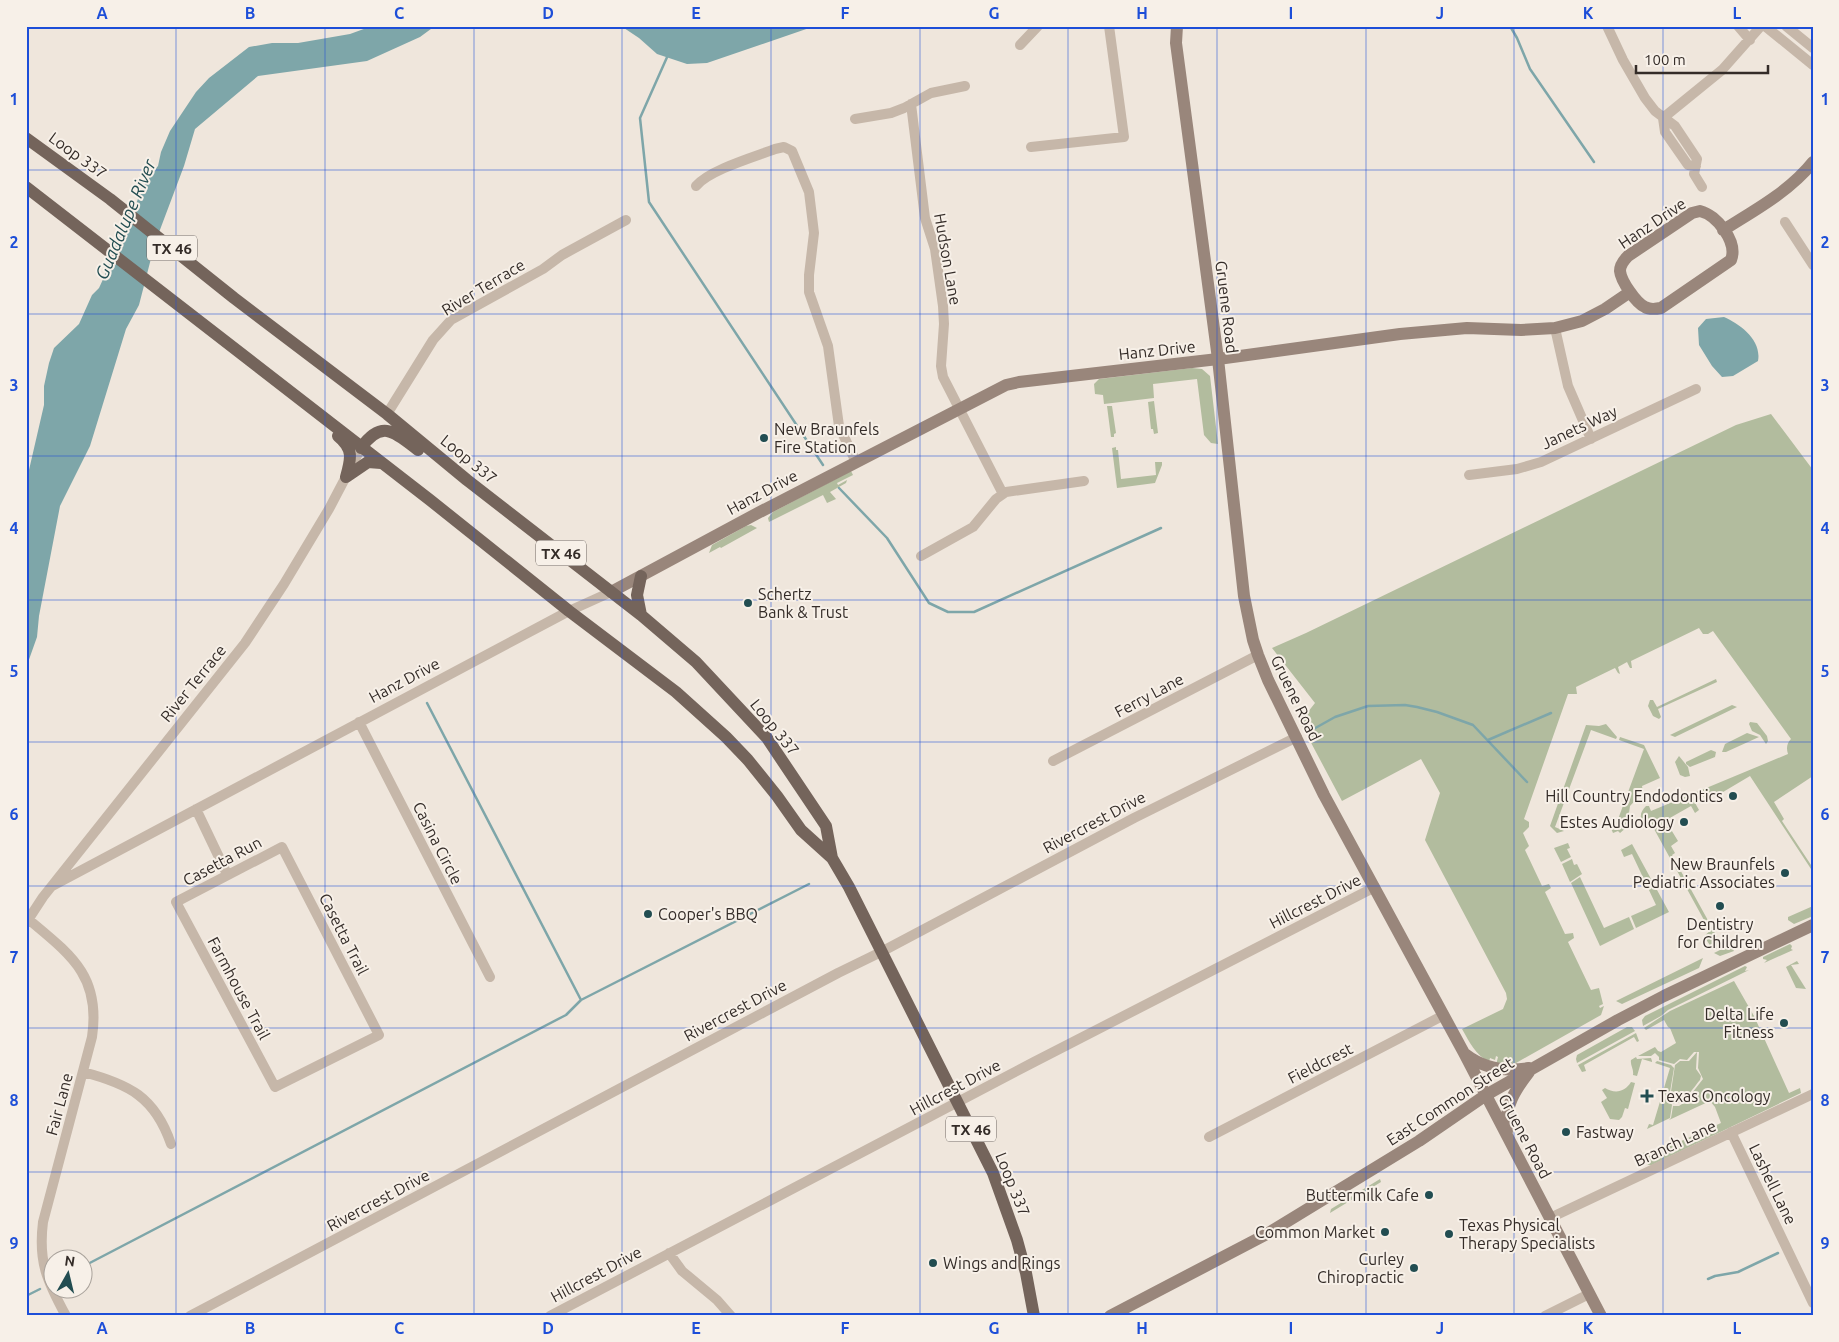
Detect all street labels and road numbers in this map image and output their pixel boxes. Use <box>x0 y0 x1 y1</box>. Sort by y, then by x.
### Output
street label: Loop 337 <box>46 128 110 182</box>
street label: Hanz Drive <box>1615 194 1689 252</box>
street label: Hudson Lane <box>931 212 965 306</box>
road number: TX 46 <box>147 236 197 260</box>
street label: River Terrace <box>438 255 528 319</box>
street label: Gruene Road <box>1212 260 1242 354</box>
street label: Hanz Drive <box>1118 337 1196 363</box>
street label: Janets Way <box>1538 402 1620 452</box>
street label: Loop 337 <box>437 431 501 487</box>
street label: Hanz Drive <box>724 466 800 518</box>
road number: TX 46 <box>536 540 586 566</box>
street label: River Terrace <box>157 641 229 725</box>
street label: Gruene Road <box>1267 652 1325 744</box>
street label: Hanz Drive <box>366 654 442 706</box>
street label: Ferry Lane <box>1111 669 1187 721</box>
street label: Loop 337 <box>747 695 803 759</box>
street label: Rivercrest Drive <box>1040 787 1148 857</box>
street label: Casina Circle <box>410 799 466 887</box>
street label: Casetta Run <box>180 833 264 889</box>
street label: Hillcrest Drive <box>1266 870 1364 932</box>
street label: Casetta Trail <box>316 890 372 978</box>
street label: Farmhouse Trail <box>204 934 274 1042</box>
street label: Rivercrest Drive <box>681 975 789 1045</box>
street label: Fieldcrest <box>1285 1039 1356 1087</box>
street label: East Common Street <box>1383 1053 1517 1149</box>
street label: Hillcrest Drive <box>906 1055 1004 1119</box>
street label: Fair Lane <box>42 1071 76 1137</box>
street label: Gruene Road <box>1495 1091 1555 1181</box>
road number: TX 46 <box>946 1116 996 1142</box>
street label: Branch Lane <box>1631 1116 1719 1170</box>
street label: Lashell Lane <box>1746 1141 1800 1227</box>
street label: Loop 337 <box>992 1150 1034 1218</box>
street label: Rivercrest Drive <box>324 1165 432 1235</box>
street label: Hillcrest Drive <box>547 1242 645 1306</box>

